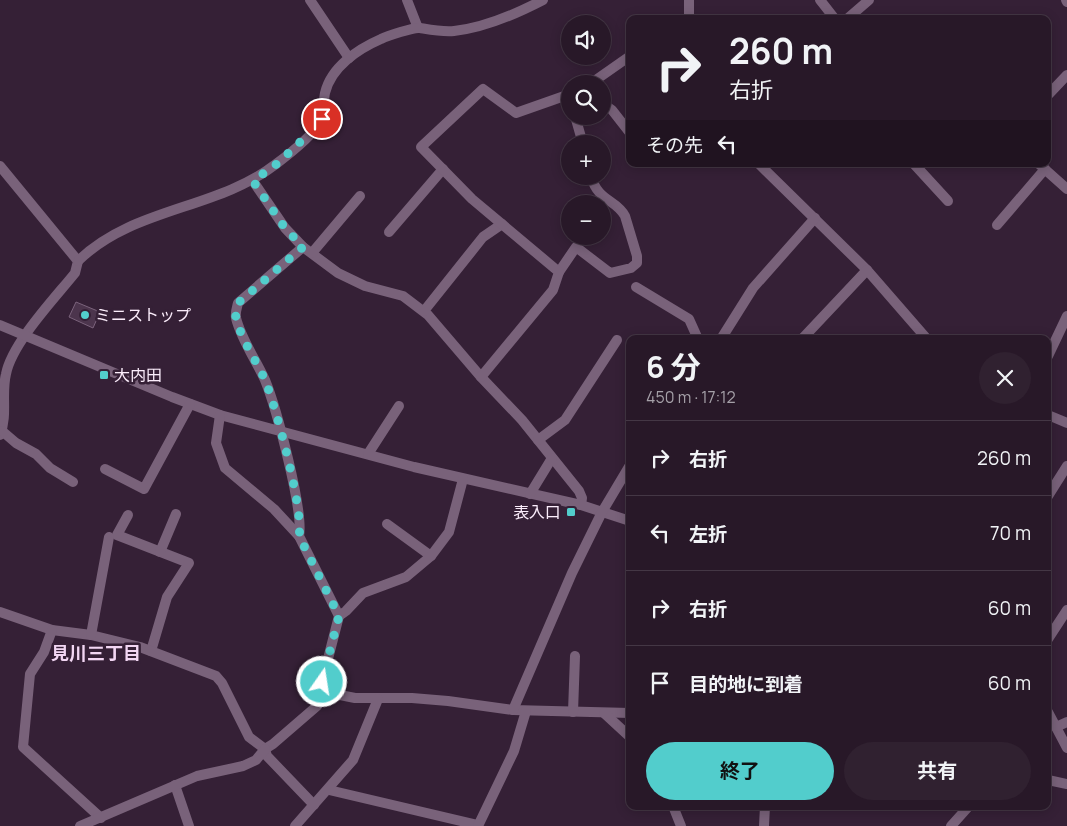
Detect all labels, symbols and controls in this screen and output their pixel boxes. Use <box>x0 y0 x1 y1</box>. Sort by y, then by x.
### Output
map controls <box>561 15 611 245</box>
button: sound <box>561 15 611 65</box>
text: 260 m <box>729 27 833 75</box>
icon: right <box>646 35 711 100</box>
button: search <box>561 75 611 125</box>
text: 右折 <box>729 75 773 105</box>
pin <box>301 98 343 140</box>
icon: arrive <box>308 105 336 133</box>
icon: left <box>713 130 741 158</box>
text: その先 <box>646 132 703 158</box>
button: + <box>561 135 611 185</box>
button: − <box>561 195 611 245</box>
place label: ミニストップ <box>95 304 191 326</box>
marker: ミニストップ <box>79 309 91 321</box>
text: 6 分 <box>646 346 701 387</box>
button: close <box>979 352 1031 404</box>
place label: 大内田 <box>114 364 162 386</box>
marker: 大内田 <box>98 369 110 381</box>
text: 450 m · 17:12 <box>646 386 736 408</box>
icon: right <box>646 444 674 472</box>
text: 260 m <box>977 445 1031 471</box>
text: 右折 <box>689 446 727 472</box>
place label: 表入口 <box>513 501 561 523</box>
marker: 表入口 <box>565 506 577 518</box>
icon: left <box>646 519 674 547</box>
text: 70 m <box>990 520 1031 546</box>
text: 左折 <box>689 521 727 547</box>
icon: right <box>646 594 674 622</box>
text: 60 m <box>988 595 1031 621</box>
text: 右折 <box>689 596 727 622</box>
district label: 見川三丁目 <box>51 641 141 665</box>
position arrow <box>295 655 347 707</box>
icon: arrive <box>646 669 674 697</box>
text: 60 m <box>988 670 1031 696</box>
text: 目的地に到着 <box>689 671 803 697</box>
button: 終了 <box>646 742 834 800</box>
button: 共有 <box>844 742 1031 800</box>

